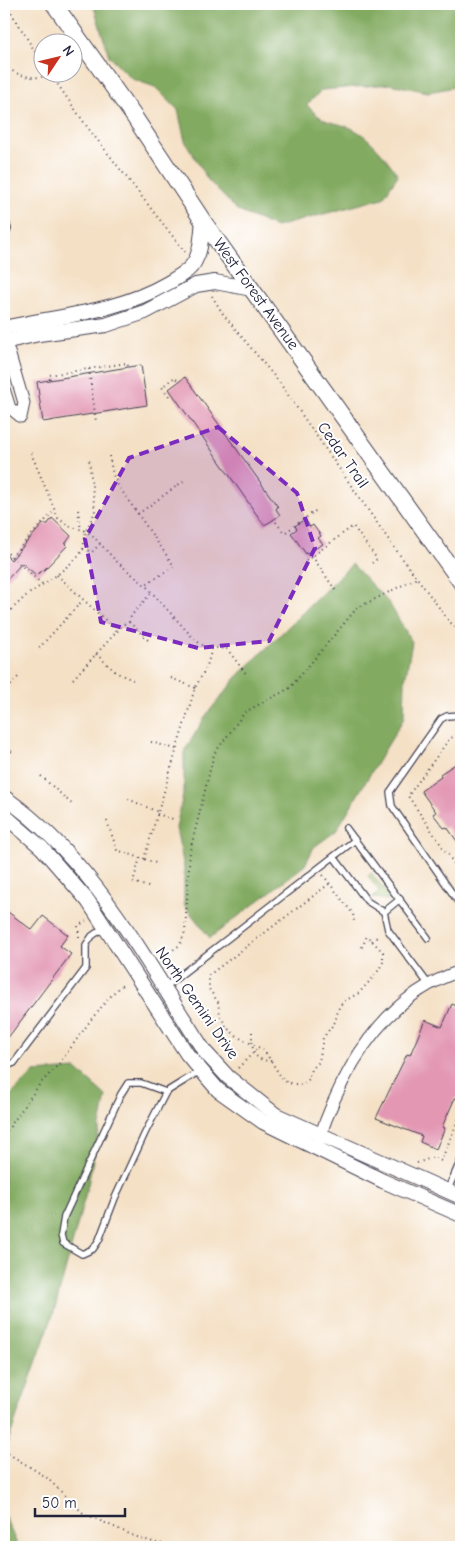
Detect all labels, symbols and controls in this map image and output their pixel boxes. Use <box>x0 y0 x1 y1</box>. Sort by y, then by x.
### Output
north arrow <box>32 32 82 82</box>
text: N <box>59 42 78 59</box>
street label: West Forest Avenue <box>209 235 303 353</box>
street label: Cedar Trail <box>314 419 372 491</box>
street label: North Gemini Drive <box>152 944 242 1062</box>
scale bar <box>35 1486 125 1518</box>
text: 50 m <box>42 1494 77 1512</box>

